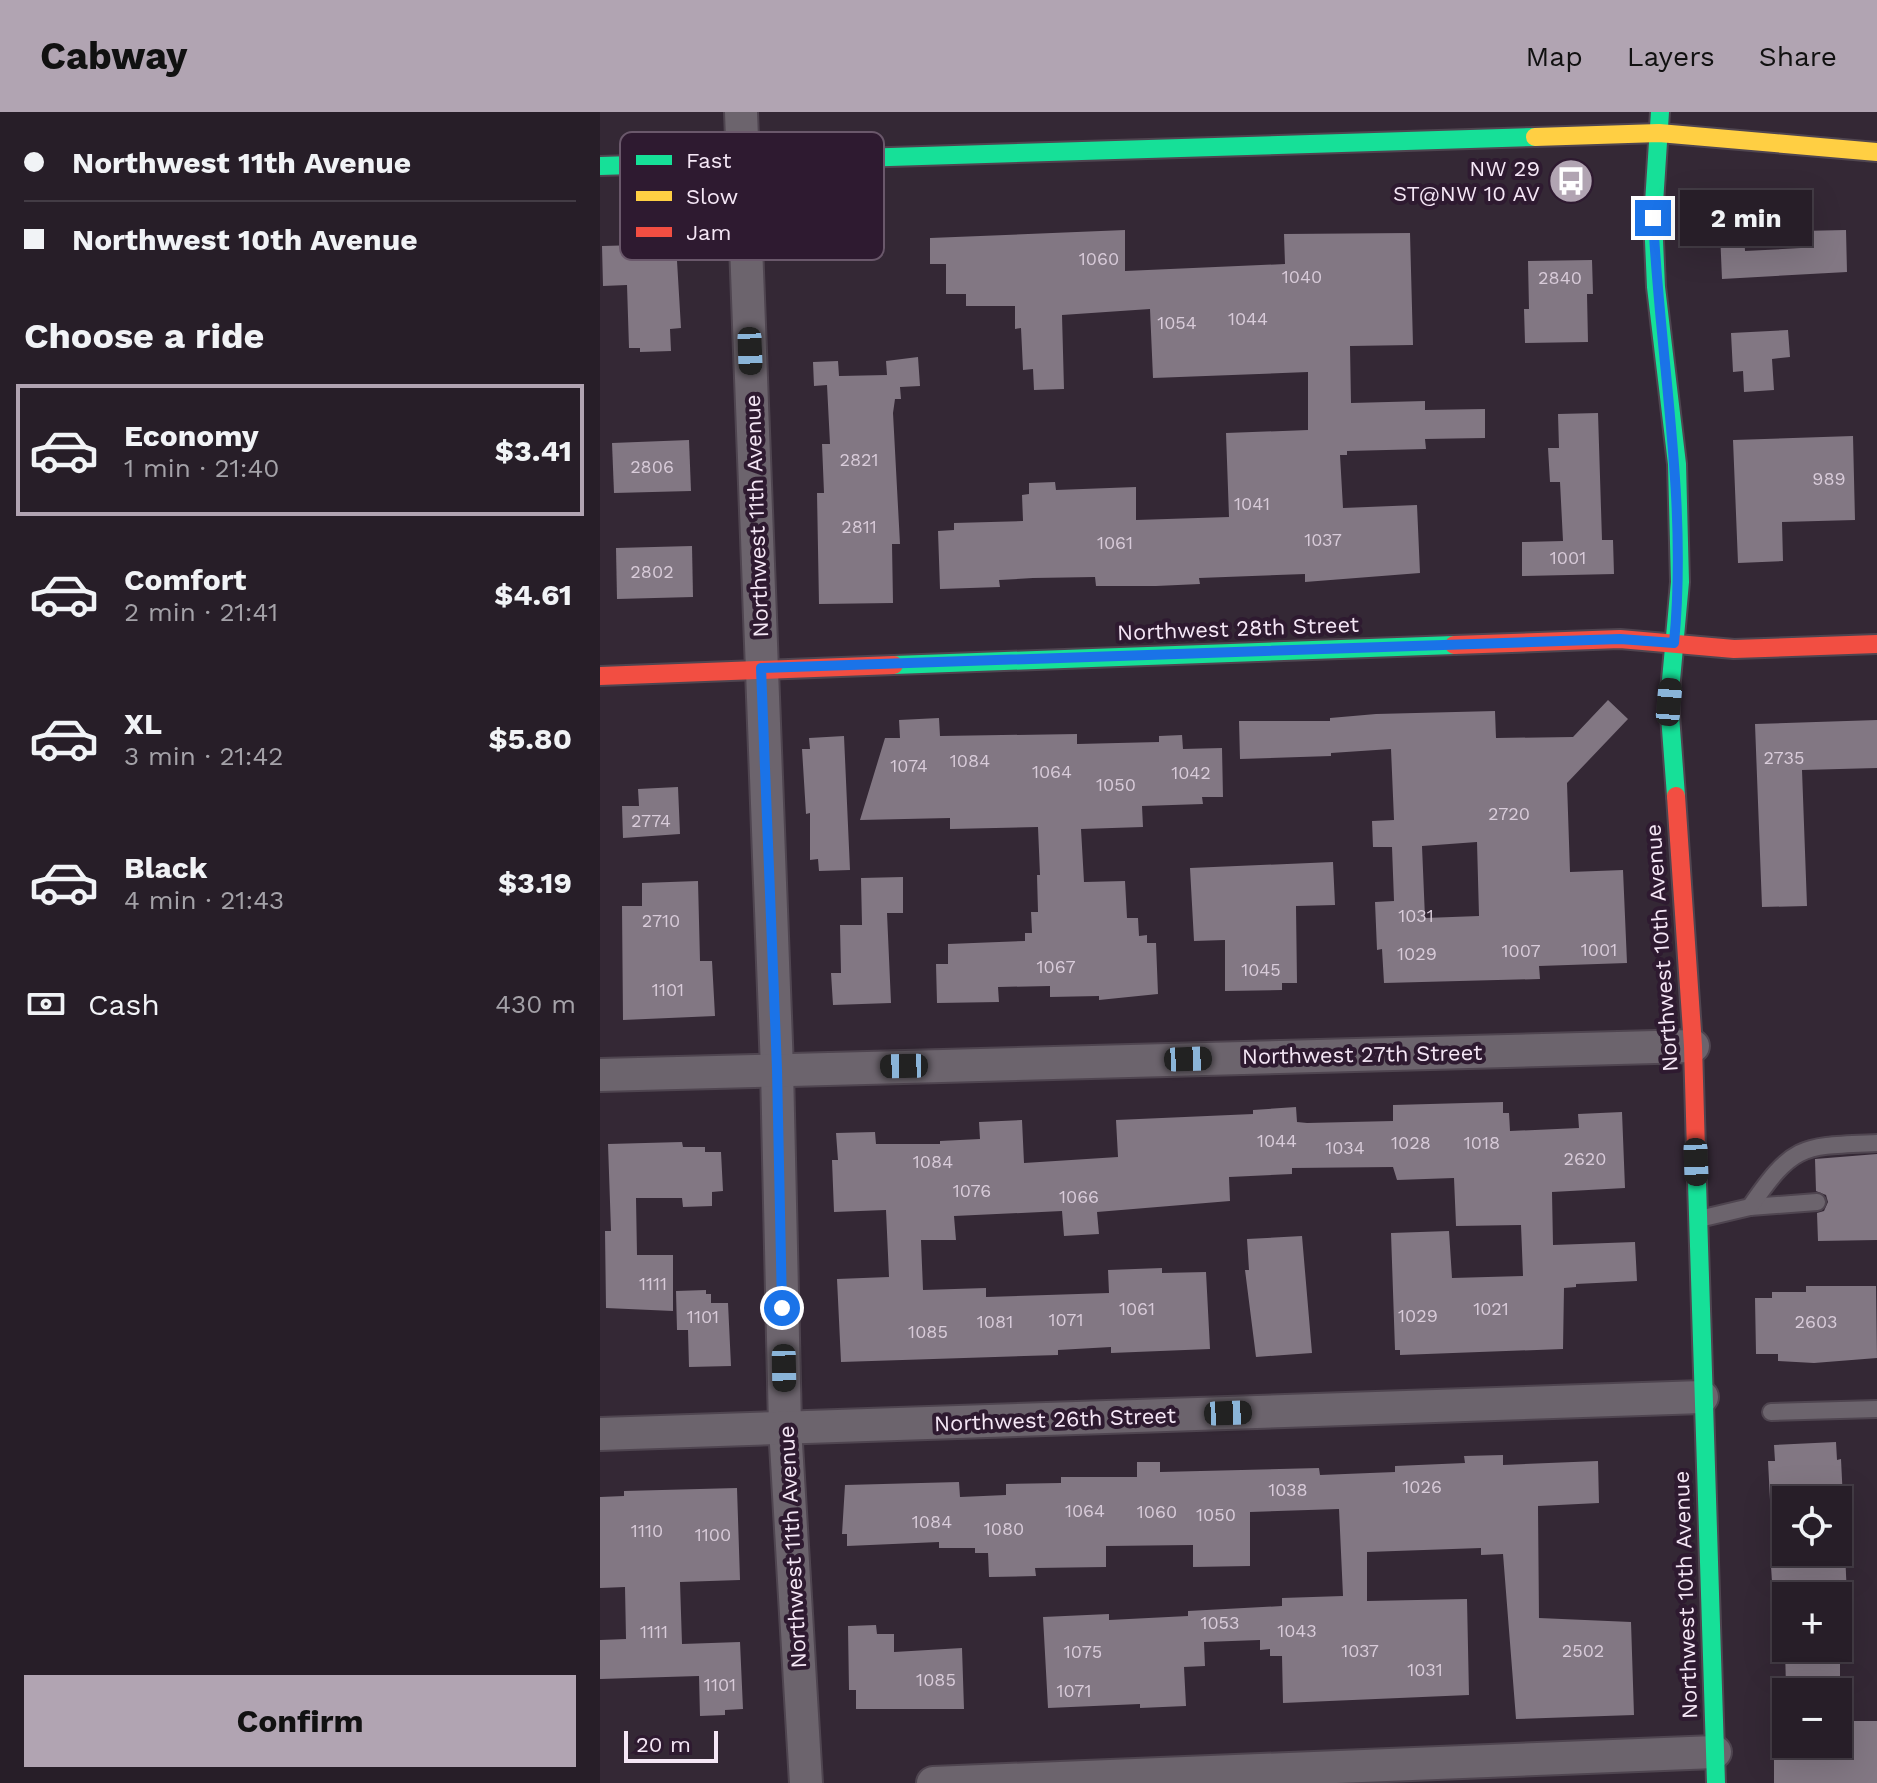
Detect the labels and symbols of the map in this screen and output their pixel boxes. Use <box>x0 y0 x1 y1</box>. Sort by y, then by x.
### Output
legend <box>620 132 884 260</box>
text: Fast <box>686 148 732 173</box>
place label: NW 29 ST@NW 10 AV <box>1393 156 1540 206</box>
bus stop icon: NW 29 ST@NW 10 AV <box>1547 157 1595 205</box>
text: Slow <box>686 184 738 209</box>
callout: 2 min <box>1681 190 1813 246</box>
route end <box>1635 200 1671 236</box>
text: Jam <box>686 220 731 245</box>
house number: 1060 <box>1079 248 1119 269</box>
house number: 1040 <box>1282 266 1322 287</box>
house number: 2840 <box>1538 267 1582 288</box>
house number: 1044 <box>1228 308 1268 329</box>
house number: 1054 <box>1157 312 1197 333</box>
car <box>737 327 763 375</box>
street label: Northwest 11th Avenue <box>740 394 773 638</box>
house number: 2821 <box>839 449 879 470</box>
house number: 2806 <box>630 456 674 477</box>
house number: 989 <box>1812 468 1846 489</box>
house number: 1041 <box>1234 493 1270 514</box>
house number: 2811 <box>841 516 877 537</box>
house number: 1037 <box>1304 529 1342 550</box>
house number: 1061 <box>1097 532 1133 553</box>
house number: 1001 <box>1550 547 1586 568</box>
house number: 2802 <box>630 561 674 582</box>
street label: Northwest 28th Street <box>1117 612 1359 645</box>
car <box>1655 677 1683 727</box>
house number: 2735 <box>1763 747 1805 768</box>
house number: 1084 <box>950 750 990 771</box>
house number: 1074 <box>890 755 928 776</box>
house number: 1064 <box>1032 761 1072 782</box>
house number: 1042 <box>1171 762 1211 783</box>
house number: 1050 <box>1096 774 1136 795</box>
house number: 2720 <box>1488 803 1530 824</box>
house number: 2774 <box>631 810 671 831</box>
street label: Northwest 10th Avenue <box>1640 823 1683 1073</box>
house number: 1031 <box>1398 905 1434 926</box>
house number: 2710 <box>642 910 680 931</box>
house number: 1001 <box>1581 939 1617 960</box>
house number: 1007 <box>1501 940 1541 961</box>
house number: 1029 <box>1397 943 1437 964</box>
house number: 1067 <box>1036 956 1076 977</box>
house number: 1045 <box>1241 959 1281 980</box>
house number: 1101 <box>652 979 684 1000</box>
street label: Northwest 27th Street <box>1242 1040 1482 1069</box>
car <box>1164 1046 1212 1072</box>
car <box>880 1054 928 1078</box>
house number: 1044 <box>1257 1130 1297 1151</box>
house number: 1028 <box>1391 1132 1431 1153</box>
house number: 1018 <box>1464 1132 1500 1153</box>
house number: 1034 <box>1325 1137 1365 1158</box>
car <box>1683 1138 1709 1186</box>
house number: 2620 <box>1563 1148 1607 1169</box>
house number: 1084 <box>913 1151 953 1172</box>
house number: 1076 <box>953 1180 991 1201</box>
house number: 1066 <box>1059 1186 1099 1207</box>
house number: 1111 <box>639 1273 667 1294</box>
route start <box>764 1290 800 1326</box>
house number: 1061 <box>1119 1298 1155 1319</box>
house number: 1021 <box>1473 1298 1509 1319</box>
house number: 1029 <box>1398 1305 1438 1326</box>
house number: 1101 <box>687 1306 719 1327</box>
house number: 1071 <box>1049 1309 1083 1330</box>
house number: 1081 <box>977 1311 1013 1332</box>
house number: 2603 <box>1795 1311 1837 1332</box>
house number: 1085 <box>908 1321 948 1342</box>
car <box>772 1344 796 1392</box>
car <box>1204 1400 1252 1426</box>
street label: Northwest 26th Street <box>934 1403 1176 1436</box>
street label: Northwest 11th Avenue <box>774 1425 811 1669</box>
street label: Northwest 10th Avenue <box>1669 1470 1702 1719</box>
house number: 1026 <box>1402 1476 1442 1497</box>
house number: 1038 <box>1268 1479 1308 1500</box>
house number: 1064 <box>1065 1500 1105 1521</box>
house number: 1060 <box>1137 1501 1177 1522</box>
house number: 1050 <box>1196 1504 1236 1525</box>
house number: 1084 <box>912 1511 952 1532</box>
house number: 1080 <box>984 1518 1024 1539</box>
house number: 1110 <box>631 1520 663 1541</box>
house number: 1100 <box>695 1524 731 1545</box>
house number: 1053 <box>1200 1612 1240 1633</box>
house number: 1043 <box>1277 1620 1317 1641</box>
house number: 1111 <box>640 1621 668 1642</box>
house number: 1037 <box>1341 1640 1379 1661</box>
house number: 2502 <box>1562 1640 1604 1661</box>
house number: 1075 <box>1064 1641 1102 1662</box>
house number: 1031 <box>1407 1659 1443 1680</box>
house number: 1085 <box>916 1669 956 1690</box>
house number: 1101 <box>704 1674 736 1695</box>
house number: 1071 <box>1057 1680 1091 1701</box>
scale bar <box>624 1727 718 1763</box>

